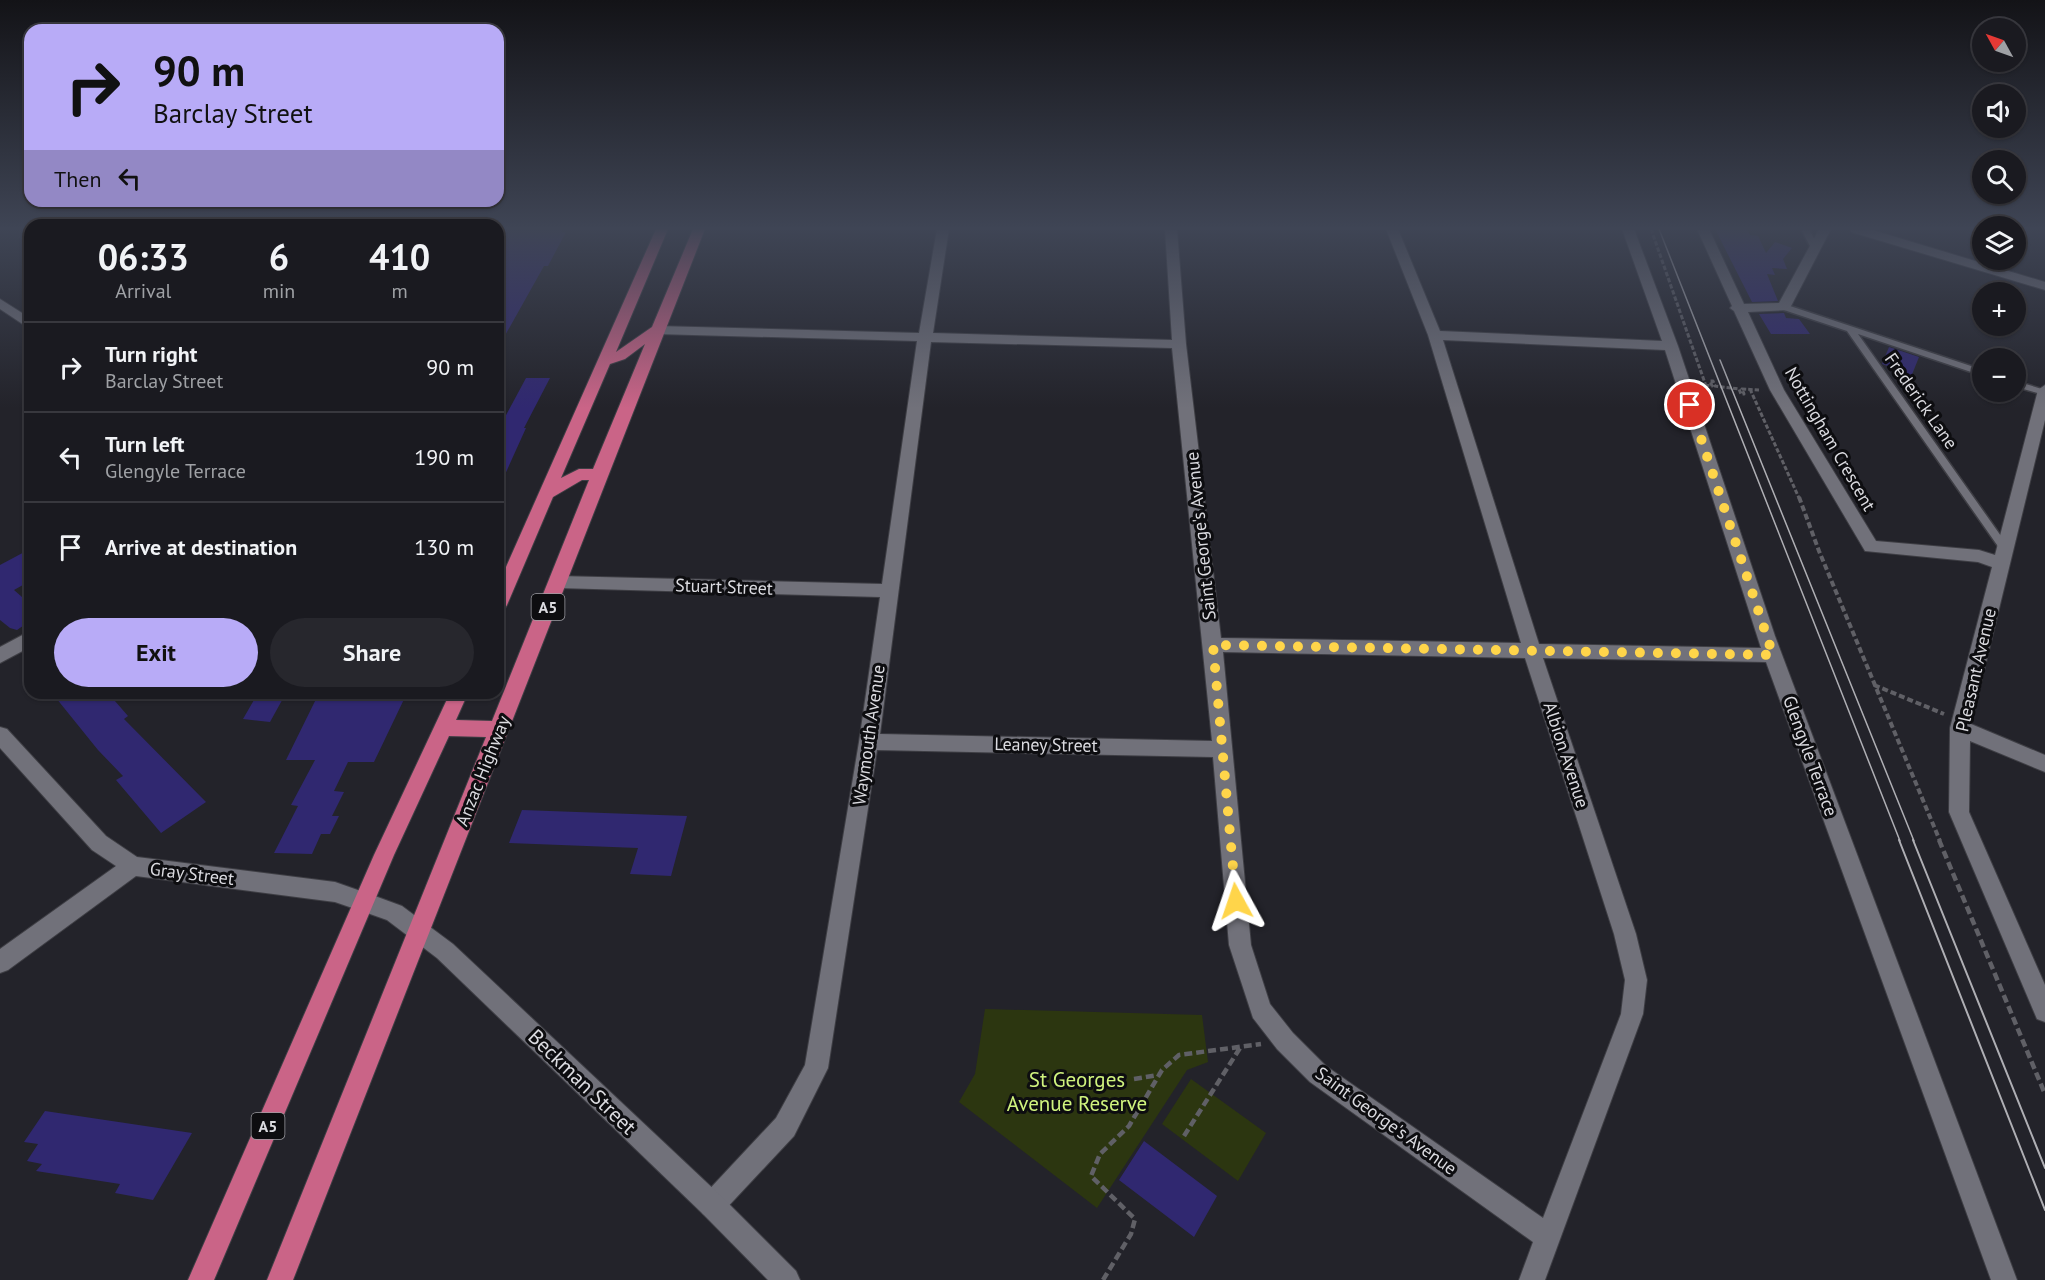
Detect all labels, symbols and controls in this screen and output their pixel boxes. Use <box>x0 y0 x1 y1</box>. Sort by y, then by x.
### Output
north arrow <box>1972 18 2026 72</box>
map controls <box>1972 18 2026 402</box>
text: 90 m <box>153 43 245 98</box>
icon: right <box>54 48 132 126</box>
button: sound <box>1972 84 2026 138</box>
text: Barclay Street <box>153 96 313 130</box>
button: search <box>1972 150 2026 204</box>
icon: left <box>113 162 146 195</box>
text: Then <box>54 165 101 193</box>
button: layers <box>1972 216 2026 270</box>
text: 06:33 <box>98 233 189 280</box>
text: 6 <box>269 233 289 280</box>
text: 410 <box>369 233 430 280</box>
text: Arrival <box>115 278 171 304</box>
text: min <box>263 278 295 304</box>
text: m <box>392 278 408 304</box>
button: + <box>1972 282 2026 336</box>
text: Turn right <box>105 340 197 368</box>
street label: Frederick Lane <box>1880 348 1963 453</box>
button: − <box>1972 348 2026 402</box>
icon: right <box>54 351 87 384</box>
text: 90 m <box>426 353 474 381</box>
street label: Nottingham Crescent <box>1780 363 1881 515</box>
text: Barclay Street <box>105 368 223 394</box>
pin <box>1664 379 1715 430</box>
icon: arrive <box>1673 388 1706 421</box>
text: Turn left <box>105 430 185 458</box>
icon: left <box>54 441 87 474</box>
text: 190 m <box>414 443 474 471</box>
street label: Saint George's Avenue <box>1180 451 1221 621</box>
text: Glengyle Terrace <box>105 458 246 484</box>
icon: arrive <box>54 531 87 564</box>
text: Arrive at destination <box>105 533 297 561</box>
text: 130 m <box>414 533 474 561</box>
street label: Stuart Street <box>675 573 773 600</box>
road number: A5 <box>532 594 564 620</box>
street label: Pleasant Avenue <box>1950 606 2001 734</box>
button: Exit <box>54 618 258 687</box>
button: Share <box>270 618 474 687</box>
street label: Waymouth Avenue <box>847 663 890 807</box>
street label: Glengyle Terrace <box>1778 692 1843 819</box>
street label: Albion Avenue <box>1538 699 1594 811</box>
street label: Anzac Highway <box>450 712 515 829</box>
street label: Leaney Street <box>994 732 1098 757</box>
street label: Gray Street <box>149 857 235 890</box>
position arrow <box>1204 869 1268 933</box>
street label: Beckman Street <box>522 1023 642 1140</box>
street label: Saint George's Avenue <box>1311 1062 1462 1180</box>
park label: St Georges Avenue Reserve <box>1007 1066 1147 1117</box>
road number: A5 <box>252 1113 284 1139</box>

